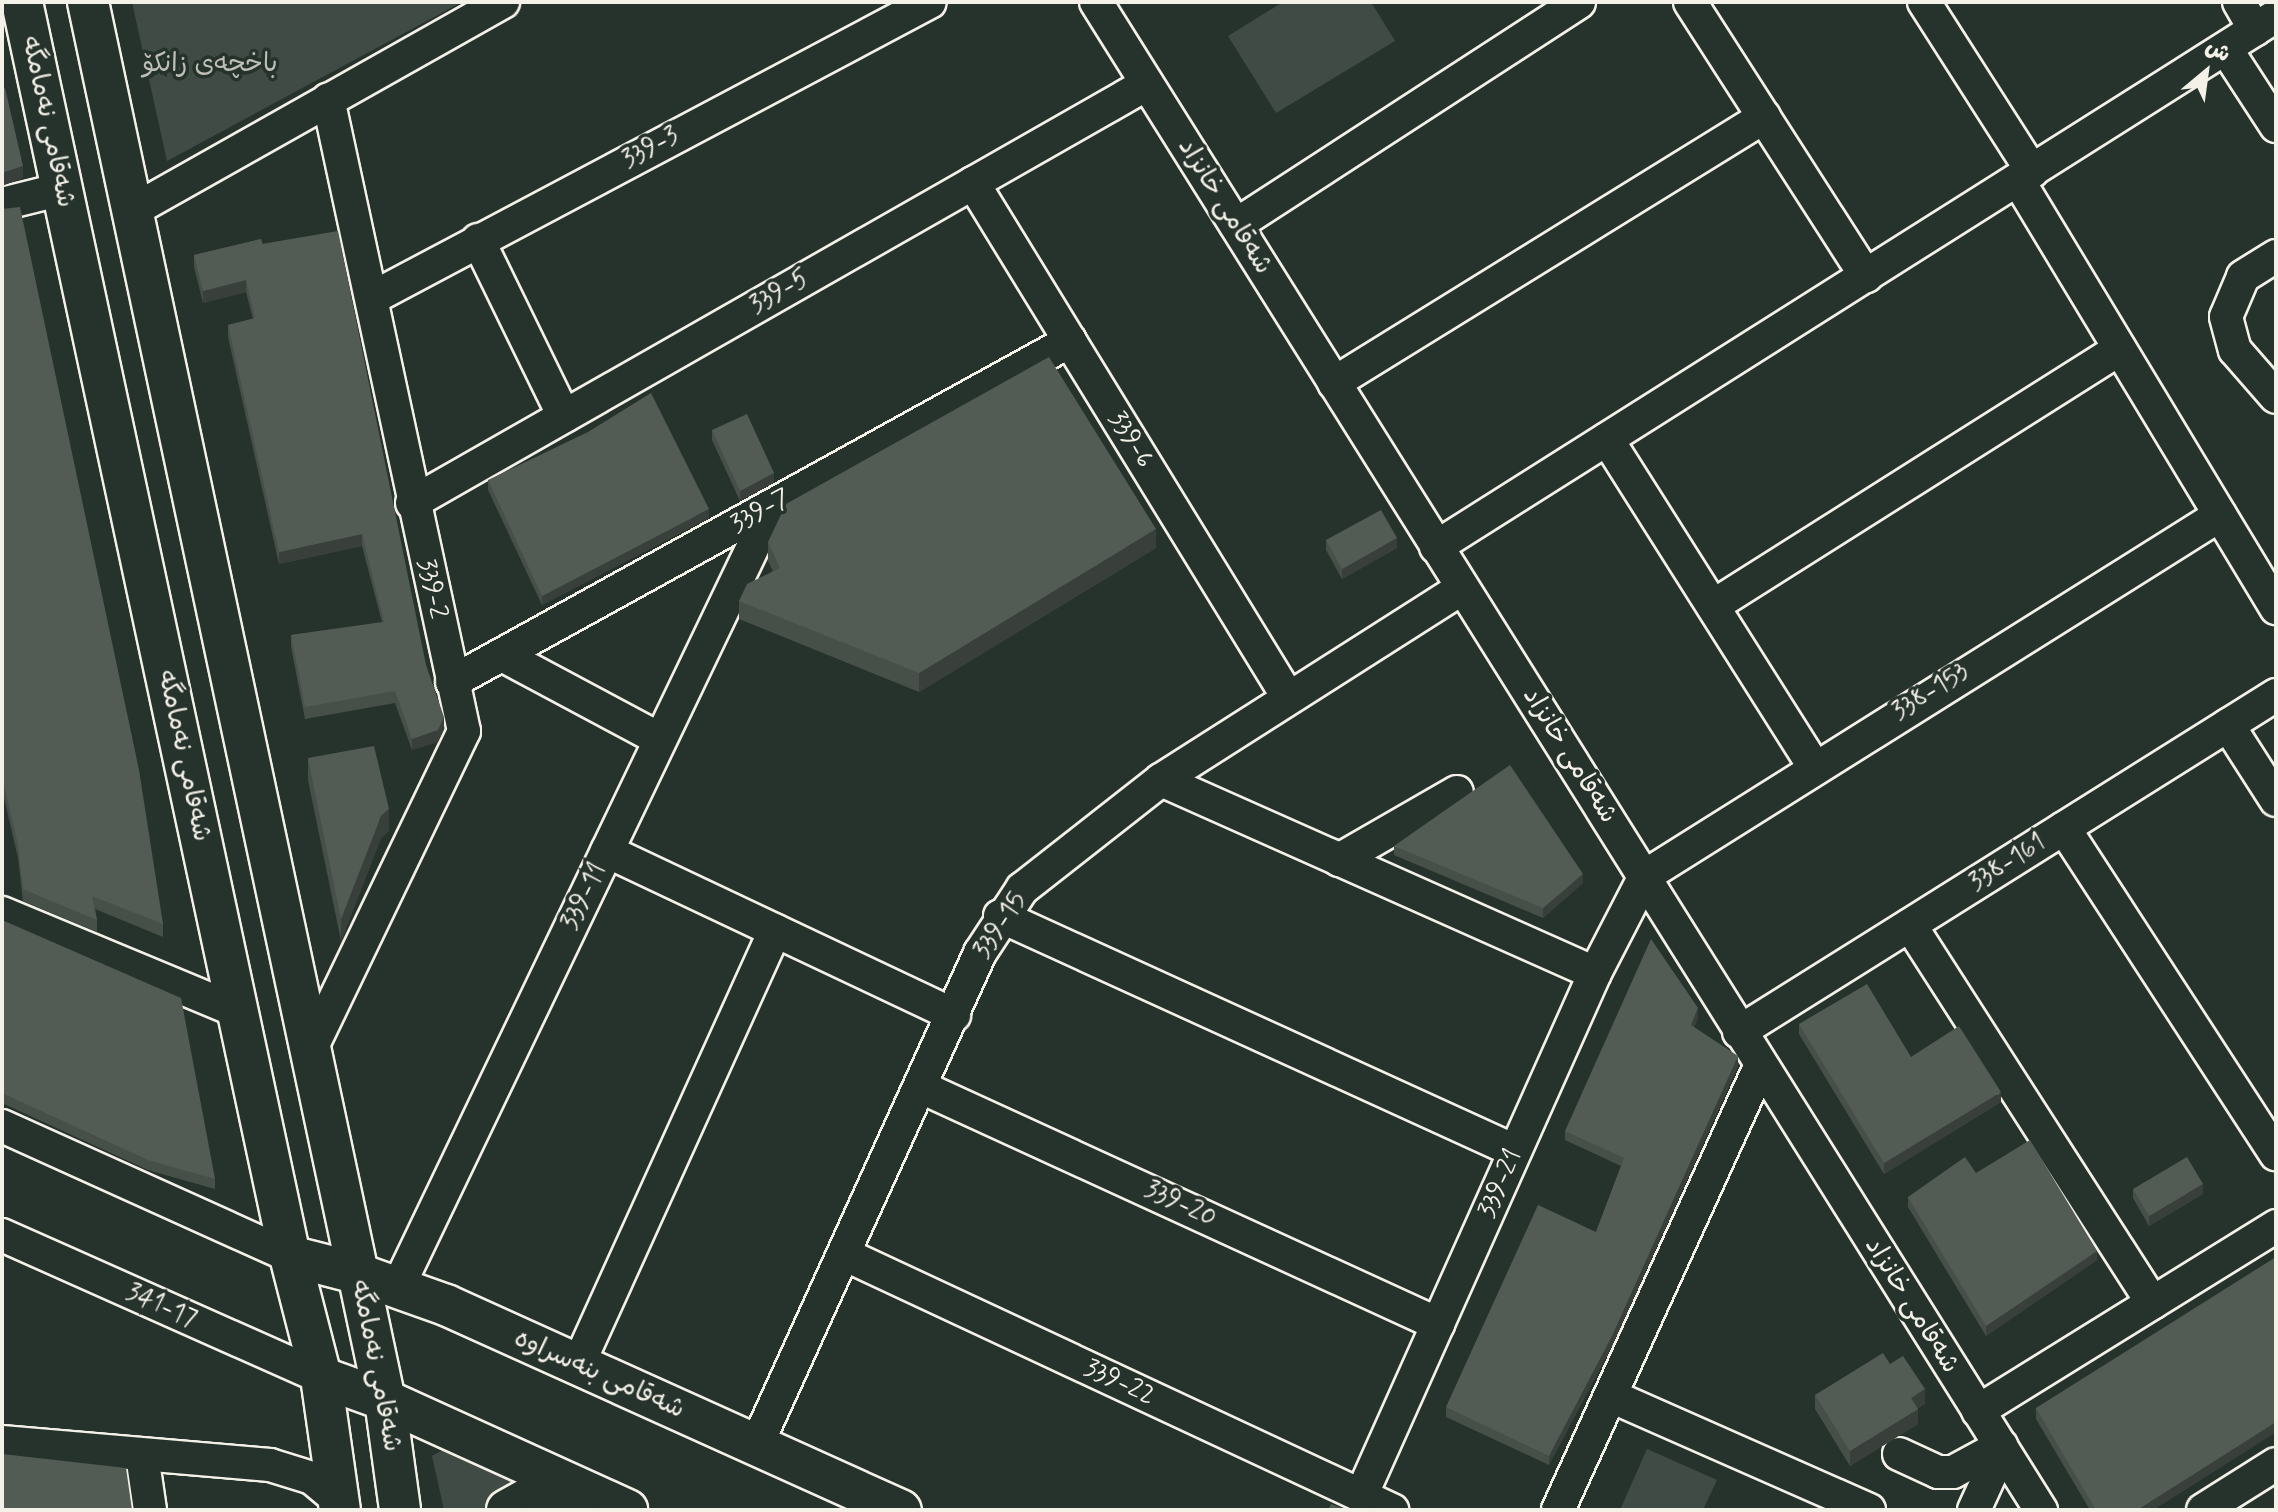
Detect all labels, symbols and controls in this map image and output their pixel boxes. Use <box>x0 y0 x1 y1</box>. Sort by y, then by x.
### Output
north arrow <box>2166 32 2246 112</box>
street label: شەقامی نەمامگە <box>14 33 80 211</box>
text: ش <box>2200 33 2235 69</box>
park label: باخچەی زانکۆ <box>142 49 278 81</box>
street label: 339-3 <box>617 121 685 177</box>
street label: شەقامی خانزاد <box>1170 133 1278 281</box>
street label: 339-5 <box>745 264 815 322</box>
street label: 339-6 <box>1101 406 1159 474</box>
street label: 339-7 <box>726 483 796 541</box>
street label: 339-2 <box>409 556 453 622</box>
street label: 338-153 <box>1887 657 1975 729</box>
street label: شەقامی نەمامگە <box>150 667 216 845</box>
street label: شەقامی خانزاد <box>1515 682 1623 830</box>
street label: 338-161 <box>1964 828 2052 900</box>
street label: 339-11 <box>555 858 615 936</box>
street label: 339-15 <box>968 887 1034 965</box>
street label: 339-21 <box>1472 1145 1530 1223</box>
street label: 339-20 <box>1139 1175 1221 1235</box>
street label: شەقامی خانزاد <box>1857 1232 1965 1380</box>
street label: شەقامی نەمامگە <box>343 1277 407 1455</box>
street label: 341-17 <box>121 1278 201 1336</box>
street label: شەقامی بنەسراوە <box>509 1323 689 1427</box>
street label: 339-22 <box>1079 1353 1159 1413</box>

